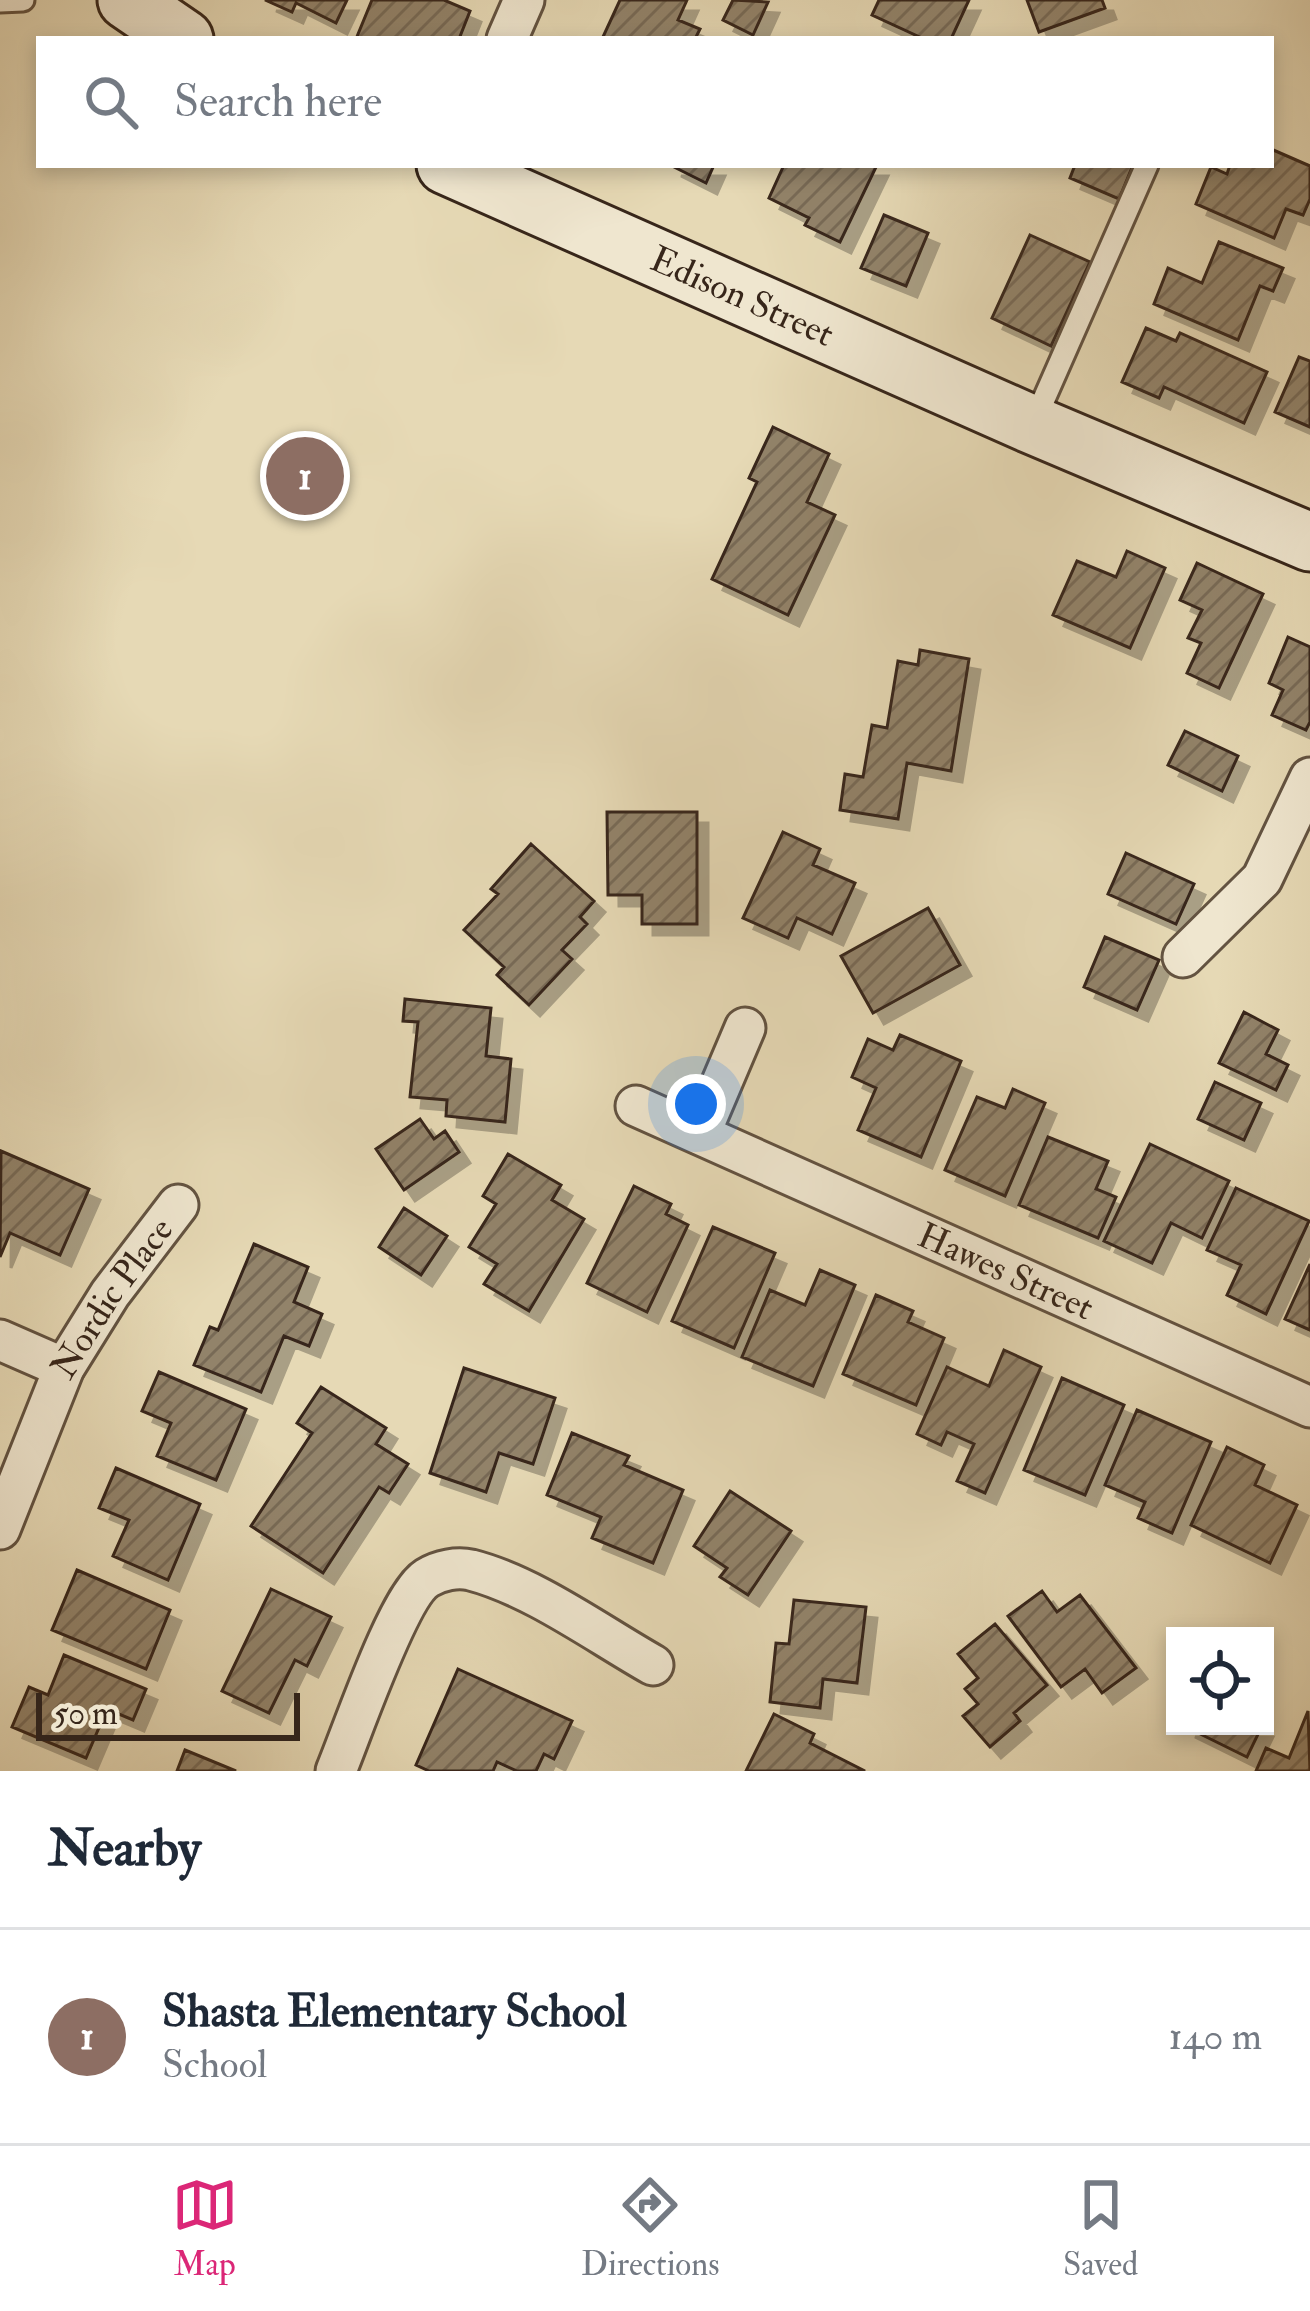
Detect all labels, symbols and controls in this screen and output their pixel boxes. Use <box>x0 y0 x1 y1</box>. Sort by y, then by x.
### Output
search box <box>36 36 1274 168</box>
icon: search <box>78 69 144 135</box>
text: Search here <box>174 74 382 130</box>
street label: Edison Street <box>644 236 841 356</box>
pin: 1 <box>266 431 344 521</box>
your location <box>666 1074 726 1134</box>
street label: Nordic Place <box>41 1208 183 1387</box>
street label: Hawes Street <box>911 1212 1101 1330</box>
map controls <box>1166 1627 1274 1735</box>
button: locate <box>1166 1627 1274 1735</box>
scale bar <box>36 1687 300 1740</box>
text: 50 m <box>54 1693 118 1734</box>
text: Nearby <box>48 1817 201 1881</box>
text: Shasta Elementary School <box>162 1984 627 2040</box>
text: 1 <box>80 2012 94 2061</box>
text: 140 m <box>1169 2012 1262 2061</box>
text: School <box>162 2040 267 2089</box>
tab: Map <box>172 2172 238 2285</box>
tab: Directions <box>581 2172 720 2285</box>
tab: Saved <box>1063 2172 1138 2285</box>

